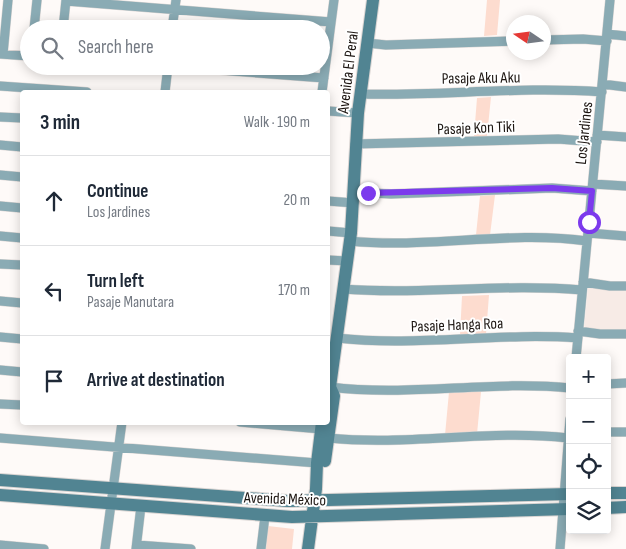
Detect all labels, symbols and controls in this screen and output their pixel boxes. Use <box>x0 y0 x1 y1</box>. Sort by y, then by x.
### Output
north arrow <box>506 15 551 60</box>
search box <box>20 20 330 75</box>
street label: Avenida El Peral <box>334 30 363 116</box>
icon: search <box>38 34 66 62</box>
text: Search here <box>78 36 154 59</box>
street label: Pasaje Aku Aku <box>442 68 521 89</box>
street label: Los Jardines <box>572 101 597 166</box>
text: 3 min <box>40 110 80 135</box>
text: Walk · 190 m <box>244 113 310 132</box>
street label: Pasaje Kon Tiki <box>437 118 515 139</box>
text: Continue <box>87 180 148 203</box>
route end <box>357 182 380 205</box>
icon: ahead <box>40 187 68 215</box>
text: 20 m <box>283 191 310 210</box>
text: Los Jardines <box>87 203 150 222</box>
route start <box>578 211 601 234</box>
text: Turn left <box>87 270 144 293</box>
icon: left <box>40 277 68 305</box>
text: 170 m <box>278 281 310 300</box>
text: Pasaje Manutara <box>87 293 174 312</box>
street label: Pasaje Hanga Roa <box>411 314 504 337</box>
map controls <box>566 354 611 534</box>
button: + <box>566 354 611 399</box>
icon: arrive <box>40 367 68 395</box>
text: Arrive at destination <box>87 369 225 392</box>
button: − <box>566 399 611 444</box>
button: locate <box>566 444 611 489</box>
street label: Avenida México <box>243 489 326 510</box>
button: layers <box>566 489 611 534</box>

